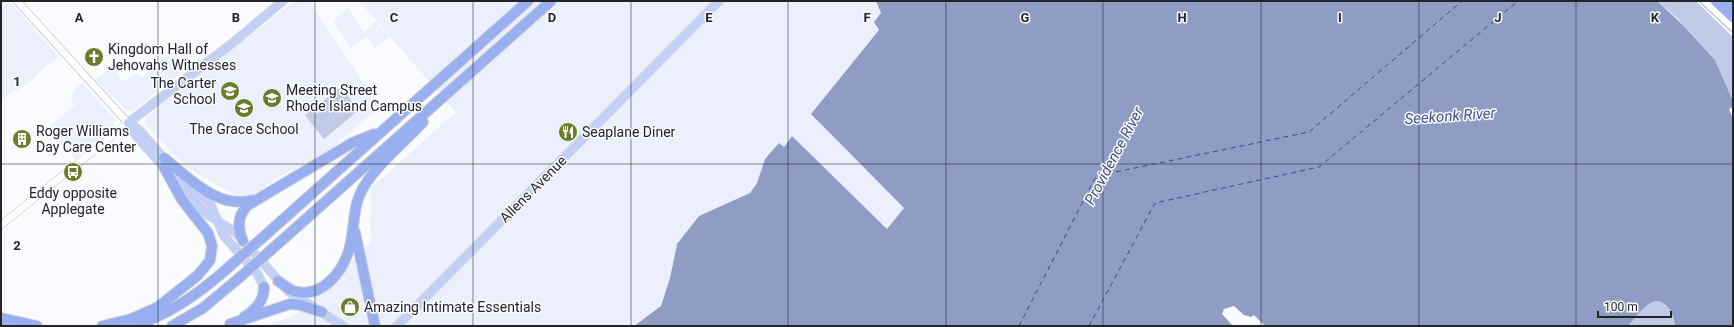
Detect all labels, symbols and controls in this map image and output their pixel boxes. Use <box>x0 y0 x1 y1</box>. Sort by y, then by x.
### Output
text: A <box>75 10 84 25</box>
text: B <box>232 10 240 25</box>
text: C <box>390 10 399 25</box>
text: D <box>548 10 556 25</box>
text: E <box>705 10 713 25</box>
text: F <box>863 10 871 25</box>
text: G <box>1021 10 1030 25</box>
text: H <box>1177 10 1187 25</box>
text: I <box>1338 10 1342 25</box>
text: J <box>1494 10 1502 25</box>
text: K <box>1651 10 1660 25</box>
place label: Kingdom Hall of Jehovahs Witnesses <box>108 41 236 73</box>
church icon: Kingdom Hall of Jehovahs Witnesses <box>83 46 105 68</box>
text: 1 <box>13 74 21 89</box>
place label: The Carter School <box>150 75 216 107</box>
school or university icon: The Carter School <box>219 80 241 102</box>
place label: Meeting Street Rhode Island Campus <box>286 82 422 114</box>
school or university icon: Meeting Street Rhode Island Campus <box>261 87 283 109</box>
school or university icon: The Grace School <box>233 97 255 119</box>
water label: Providence River <box>1081 103 1148 208</box>
water label: Seekonk River <box>1404 104 1497 128</box>
place label: The Grace School <box>189 121 299 137</box>
restaurant icon: Seaplane Diner <box>557 121 579 143</box>
place label: Roger Williams Day Care Center <box>36 123 136 155</box>
place label: Seaplane Diner <box>582 124 676 140</box>
building icon: Roger Williams Day Care Center <box>11 128 33 150</box>
street label: Allens Avenue <box>496 152 570 226</box>
bus stop icon: Eddy opposite Applegate <box>62 161 84 183</box>
place label: Eddy opposite Applegate <box>29 185 117 217</box>
text: 2 <box>13 238 21 253</box>
scale bar <box>1598 293 1671 319</box>
shop icon: Amazing Intimate Essentials <box>339 296 361 318</box>
place label: Amazing Intimate Essentials <box>364 299 541 315</box>
text: 100 m <box>1604 300 1638 314</box>

